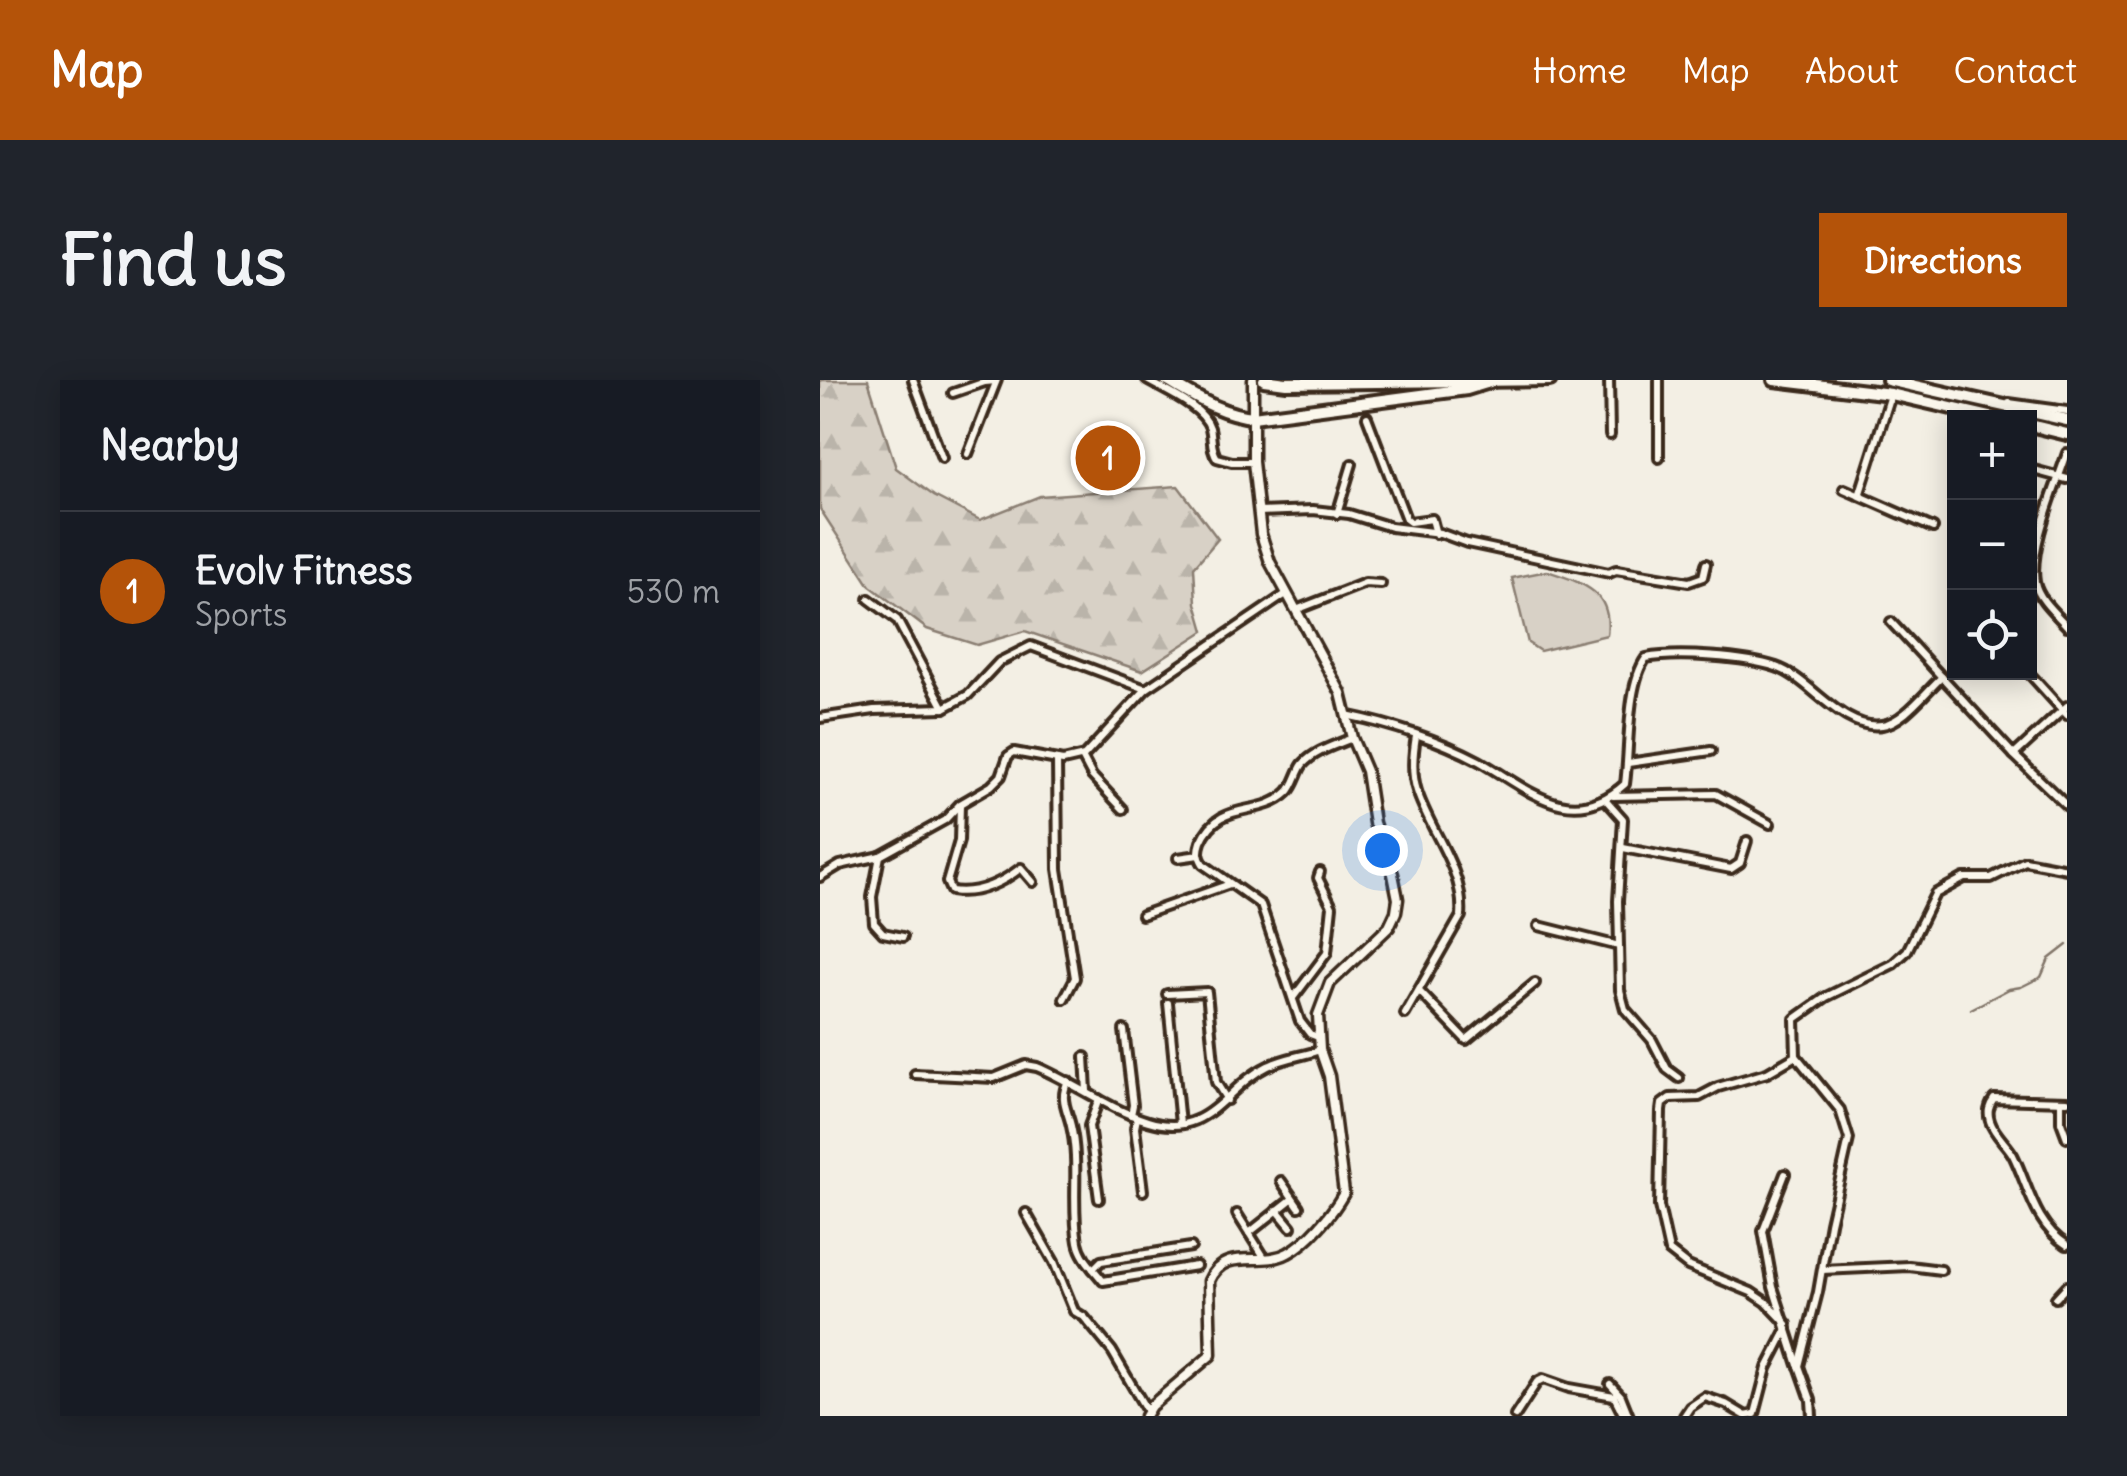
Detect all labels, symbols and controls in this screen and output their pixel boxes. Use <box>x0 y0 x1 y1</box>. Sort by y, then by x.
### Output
text: Map <box>50 40 143 100</box>
text: Home <box>1532 48 1627 92</box>
text: Map <box>1682 48 1750 92</box>
text: About <box>1805 48 1898 92</box>
text: Contact <box>1953 48 2077 92</box>
button: Directions <box>1819 213 2067 307</box>
text: Find us <box>60 216 286 304</box>
map controls <box>1947 410 2037 680</box>
button: + <box>1947 410 2037 500</box>
text: Nearby <box>100 419 239 471</box>
pin: 1 <box>1076 420 1140 496</box>
button: − <box>1947 500 2037 590</box>
text: Evolv Fitness <box>195 547 413 594</box>
text: 1 <box>126 571 139 612</box>
text: 530 m <box>627 571 720 612</box>
button: locate <box>1947 590 2037 680</box>
text: Sports <box>195 594 287 635</box>
your location <box>1357 825 1408 876</box>

